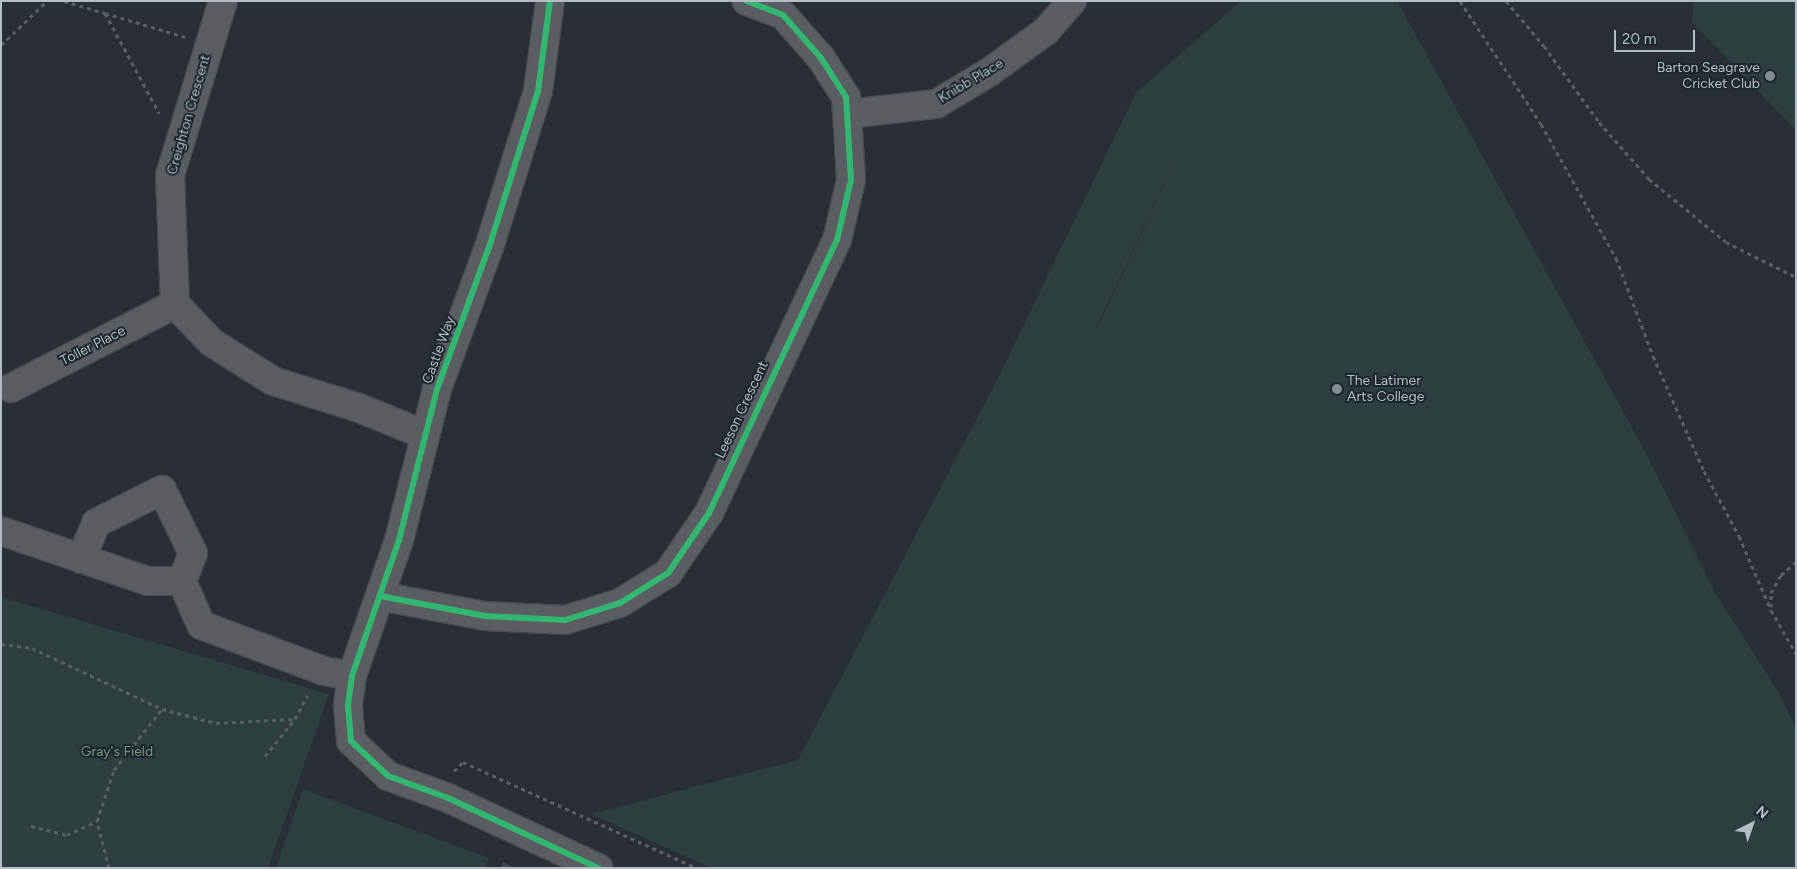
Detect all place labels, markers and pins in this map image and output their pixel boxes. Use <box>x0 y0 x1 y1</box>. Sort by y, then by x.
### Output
place label: Barton Seagrave Cricket Club <box>1657 60 1760 92</box>
marker: Barton Seagrave Cricket Club <box>1764 70 1776 82</box>
place label: The Latimer Arts College <box>1347 373 1424 406</box>
marker: The Latimer Arts College <box>1331 383 1343 395</box>

